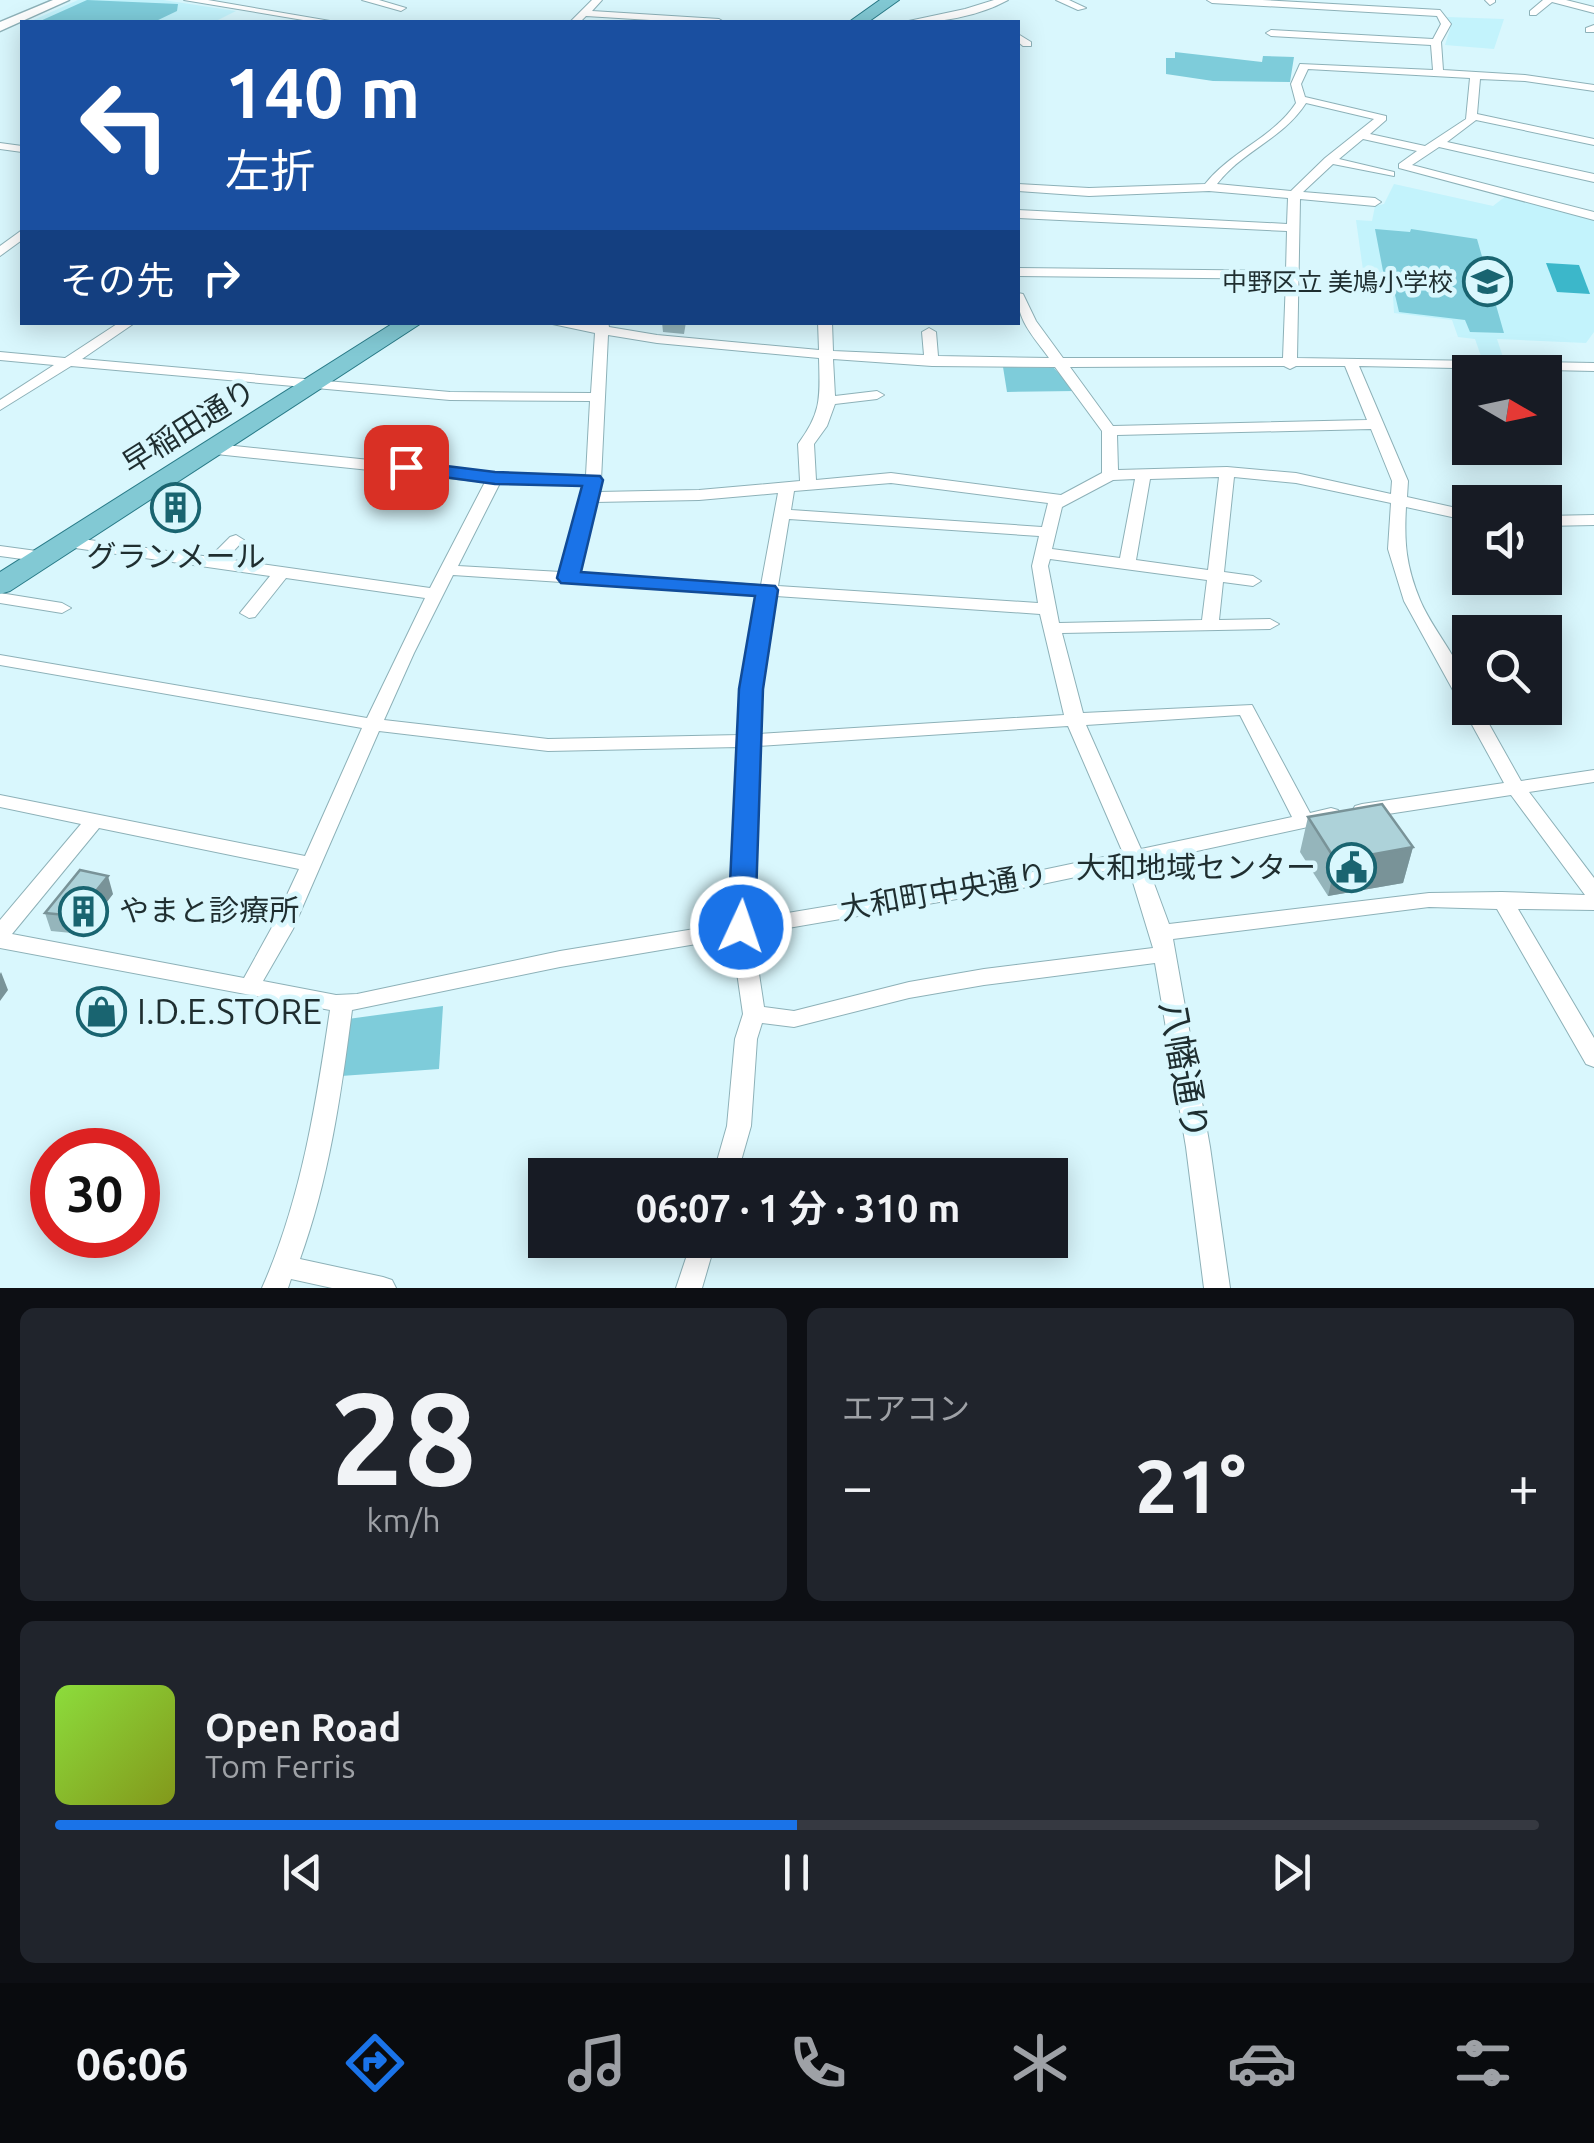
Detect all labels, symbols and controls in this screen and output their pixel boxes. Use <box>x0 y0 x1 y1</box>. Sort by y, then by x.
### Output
text: 140 m <box>225 53 420 131</box>
icon: left <box>60 60 190 190</box>
text: 左折 <box>225 145 315 196</box>
icon: right <box>194 250 249 305</box>
school or university icon: 中野区立 美鳩小学校 <box>1462 256 1514 308</box>
text: その先 <box>60 259 174 301</box>
place label: 中野区立 美鳩小学校 <box>1222 268 1453 296</box>
north arrow <box>1452 355 1562 465</box>
map controls <box>1452 355 1562 725</box>
street label: 早稲田通り <box>116 372 261 480</box>
pin <box>364 425 449 510</box>
icon: arrive <box>379 440 434 495</box>
building icon: グランメール <box>150 482 202 534</box>
button: sound <box>1452 485 1562 595</box>
place label: グランメール <box>86 539 266 573</box>
button: search <box>1452 615 1562 725</box>
public building icon: 大和地域センター <box>1325 842 1377 894</box>
place label: 大和地域センター <box>1076 850 1316 884</box>
street label: 大和町中央通り <box>837 856 1050 926</box>
position arrow <box>689 875 793 979</box>
building icon: やまと診療所 <box>58 885 110 937</box>
place label: やまと診療所 <box>119 893 299 927</box>
shop icon: I.D.E.STORE <box>76 986 128 1038</box>
place label: I.D.E.STORE <box>137 991 322 1031</box>
street label: 八幡通り <box>1153 997 1217 1142</box>
speed limit sign: 30 <box>30 1128 160 1258</box>
text: 06:07 · 1 分 · 310 m <box>636 1187 960 1229</box>
text: 28 <box>330 1364 477 1510</box>
text: エアコン <box>842 1390 970 1426</box>
text: 21° <box>1135 1443 1246 1527</box>
text: − <box>842 1455 873 1516</box>
text: + <box>1508 1455 1539 1516</box>
text: km/h <box>367 1502 440 1538</box>
text: Open Road <box>205 1706 401 1748</box>
text: Tom Ferris <box>205 1748 355 1784</box>
icon: previous <box>275 1845 330 1900</box>
icon: pause <box>769 1845 824 1900</box>
icon: next <box>1264 1845 1319 1900</box>
icon: directions <box>340 2028 410 2098</box>
icon: music <box>562 2028 632 2098</box>
icon: phone <box>783 2028 853 2098</box>
icon: climate <box>1005 2028 1075 2098</box>
icon: car <box>1227 2028 1297 2098</box>
icon: filters <box>1448 2028 1518 2098</box>
text: 06:06 <box>76 2038 188 2089</box>

